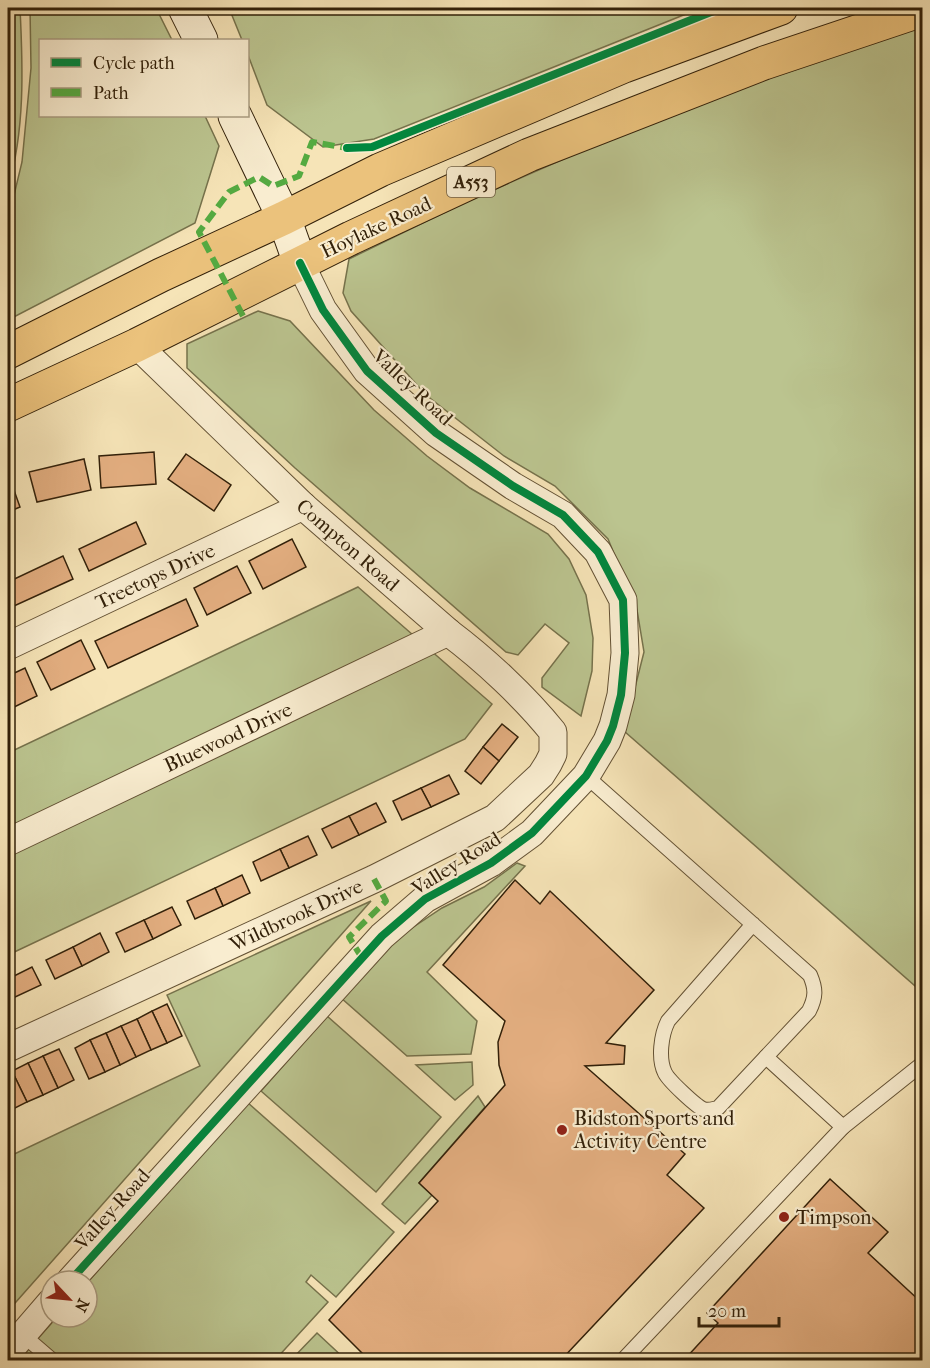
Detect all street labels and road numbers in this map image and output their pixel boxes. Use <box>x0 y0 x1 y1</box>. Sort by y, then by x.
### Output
road number: A553 <box>447 167 495 197</box>
street label: Hoylake Road <box>317 191 436 263</box>
street label: Valley Road <box>367 344 458 431</box>
street label: Compton Road <box>292 495 405 597</box>
street label: Treetops Drive <box>92 539 219 614</box>
street label: Bluewood Drive <box>161 698 296 777</box>
street label: Valley Road <box>406 826 506 900</box>
street label: Wildbrook Drive <box>225 875 366 957</box>
street label: Valley Road <box>69 1163 155 1255</box>

